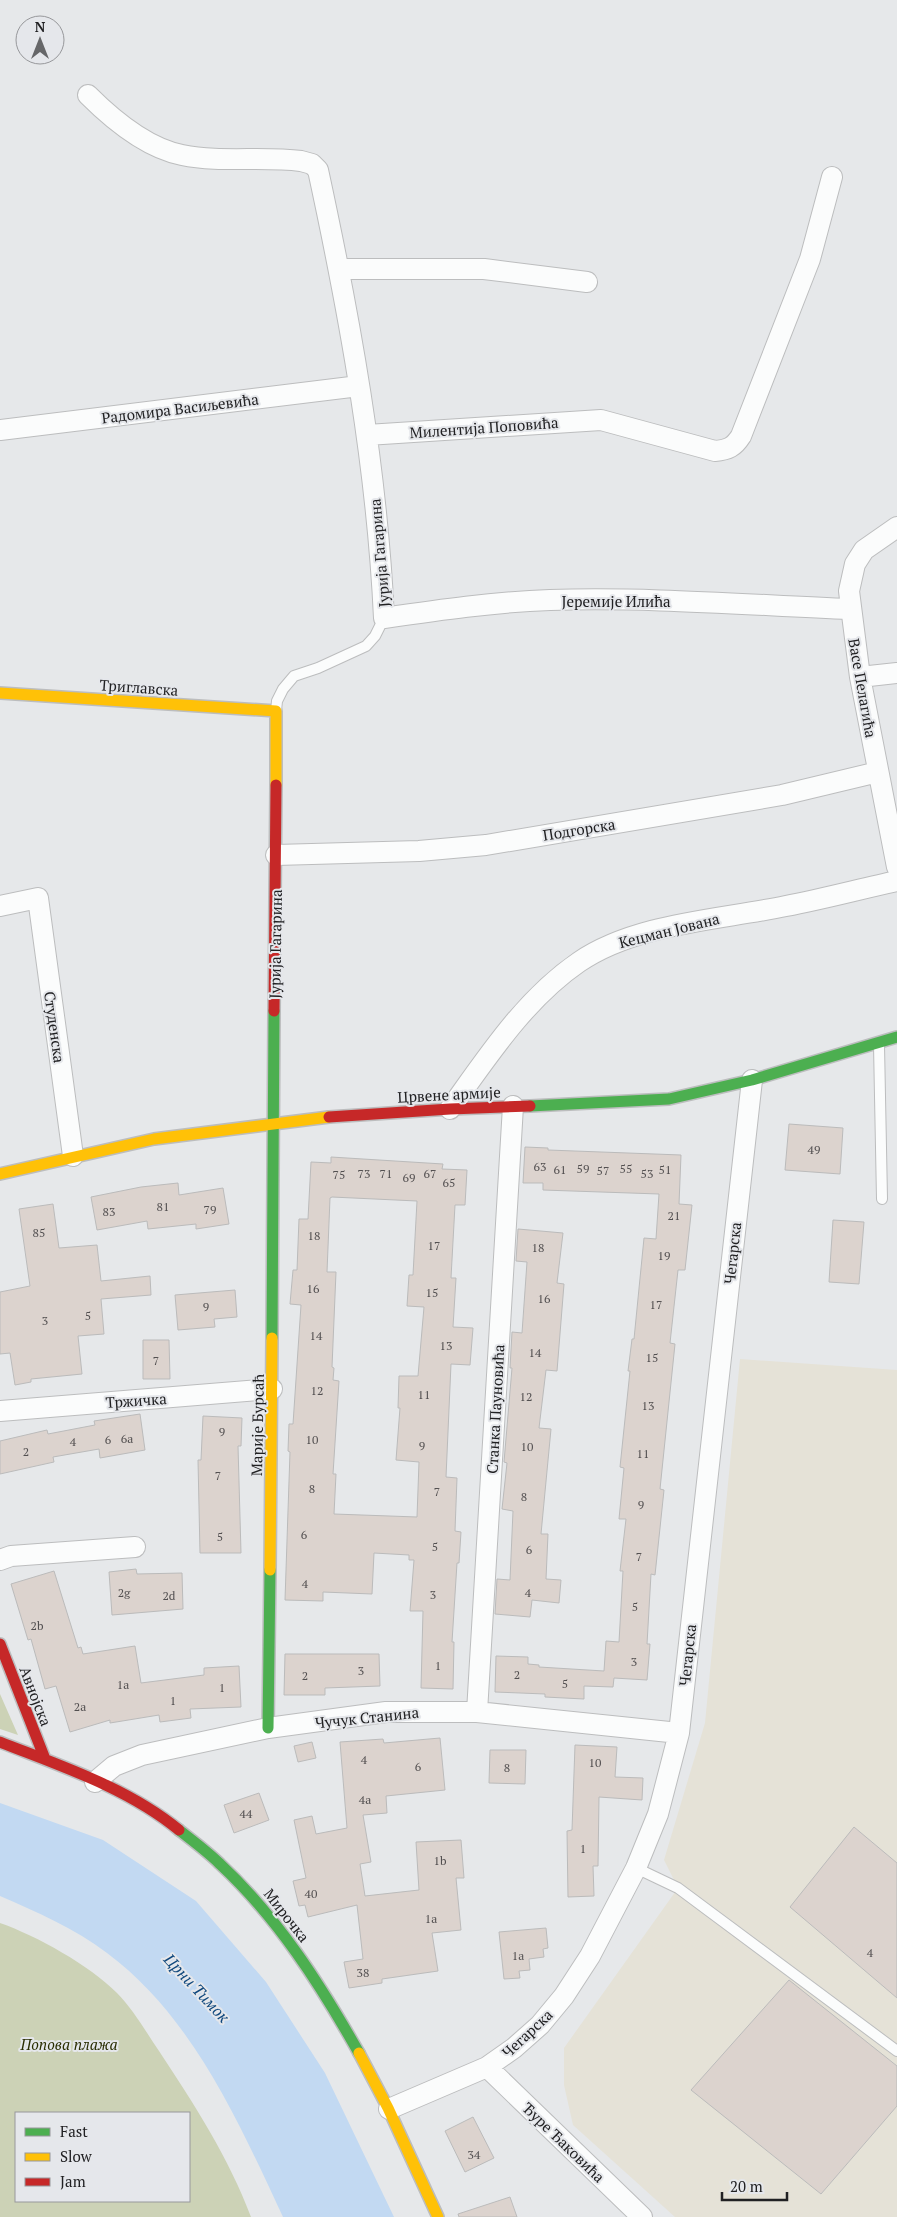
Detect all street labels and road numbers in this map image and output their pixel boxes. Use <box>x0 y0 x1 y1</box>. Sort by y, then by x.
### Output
street label: Радомира Васиљевића <box>100 388 260 428</box>
street label: Милентија Поповића <box>409 412 560 442</box>
street label: Јурија Гагарина <box>364 497 394 608</box>
street label: Јеремије Илића <box>561 591 671 611</box>
street label: Васе Пелагића <box>844 637 882 740</box>
street label: Триглавска <box>99 674 179 700</box>
street label: Подгорска <box>541 813 617 845</box>
street label: Јурија Гагарина <box>264 889 286 999</box>
street label: Кецман Јована <box>617 908 722 952</box>
street label: Студенска <box>40 990 70 1064</box>
street label: Црвене армије <box>397 1081 501 1107</box>
street label: Чегарска <box>719 1221 745 1285</box>
street label: Станка Пауновића <box>482 1343 508 1474</box>
street label: Марије Бурсаћ <box>246 1374 268 1476</box>
street label: Тржичка <box>105 1388 168 1412</box>
street label: Чегарска <box>674 1623 700 1687</box>
street label: Авнојска <box>15 1663 57 1729</box>
street label: Чучук Станина <box>314 1702 420 1732</box>
street label: Мирочка <box>260 1884 314 1946</box>
street label: Чегарска <box>497 2004 557 2062</box>
street label: Ђуре Ђаковића <box>519 2098 610 2187</box>

